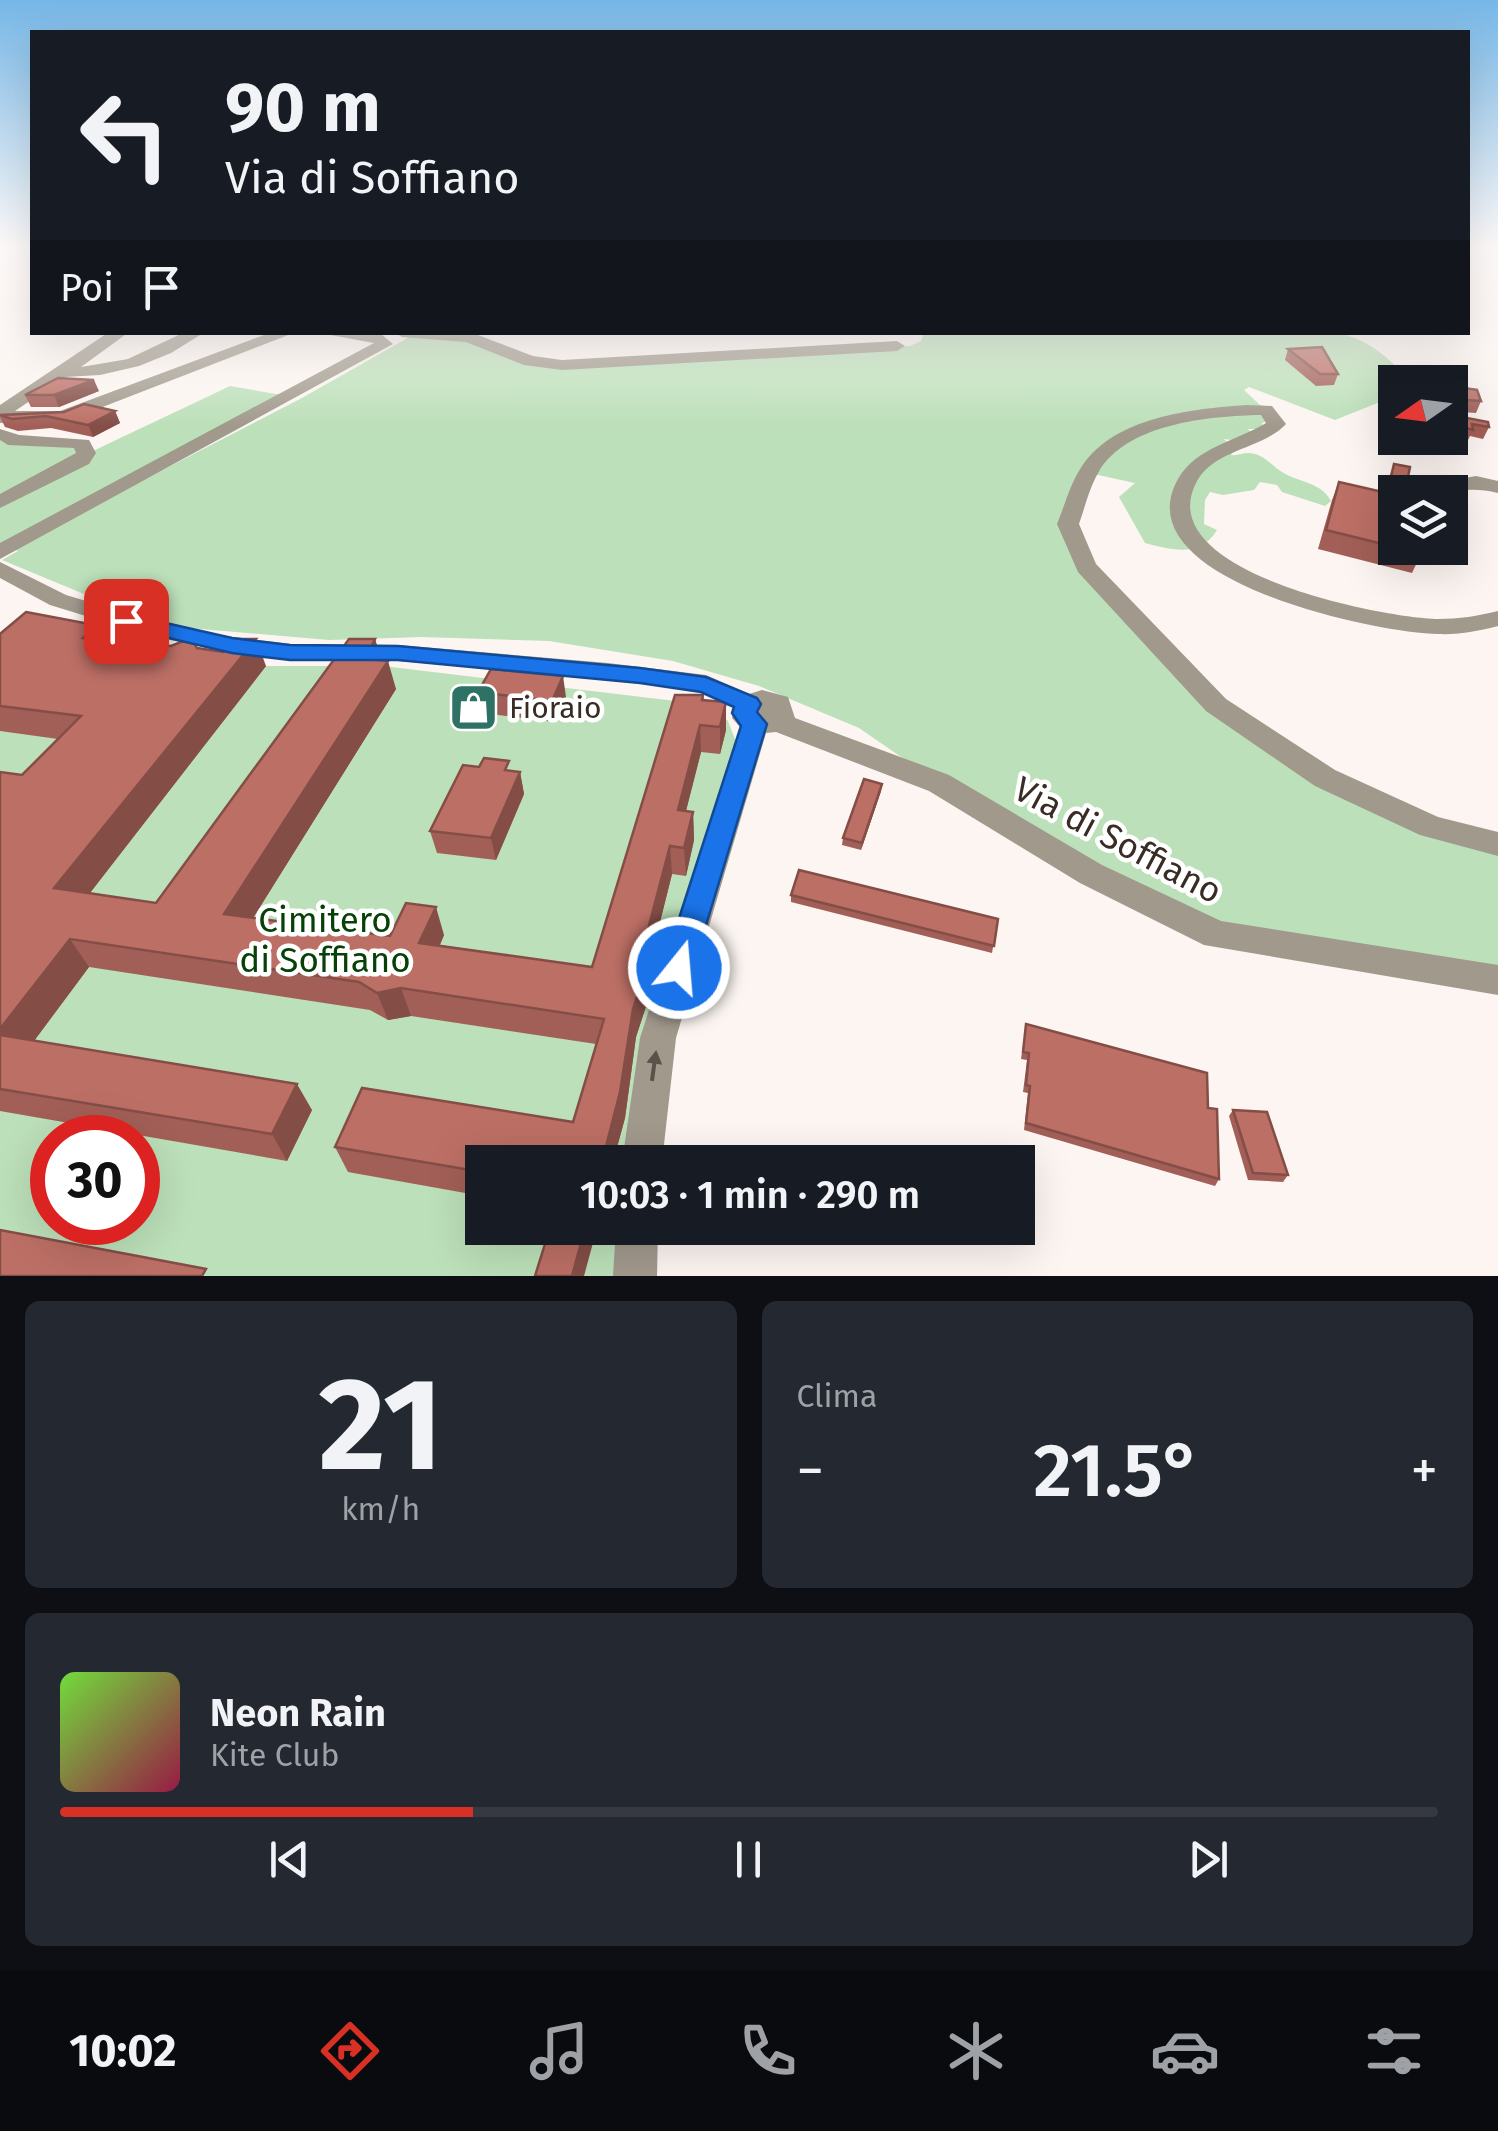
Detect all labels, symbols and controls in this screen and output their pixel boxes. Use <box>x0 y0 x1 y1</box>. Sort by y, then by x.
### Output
text: 90 m <box>225 66 381 150</box>
icon: left <box>60 70 190 200</box>
text: Via di Soffiano <box>225 151 520 205</box>
icon: arrive <box>134 260 189 315</box>
text: Poi <box>60 265 114 311</box>
north arrow <box>1378 365 1468 455</box>
map controls <box>1378 365 1468 565</box>
button: layers <box>1378 475 1468 565</box>
pin <box>84 579 169 664</box>
icon: arrive <box>99 594 154 649</box>
shop icon: Fioraio <box>448 682 500 734</box>
place label: Fioraio <box>509 690 602 726</box>
street label: Via di Soffiano <box>1007 768 1229 912</box>
park label: Cimitero di Soffiano <box>239 899 411 981</box>
position arrow <box>627 916 731 1020</box>
one-way arrow <box>646 1049 662 1081</box>
speed limit sign: 30 <box>30 1115 160 1245</box>
text: 10:03 · 1 min · 290 m <box>580 1172 920 1218</box>
text: 21 <box>318 1347 443 1503</box>
text: Clima <box>797 1377 877 1415</box>
text: 21.5° <box>1034 1426 1201 1516</box>
text: − <box>797 1438 824 1504</box>
text: + <box>1411 1438 1438 1504</box>
text: km/h <box>341 1490 420 1528</box>
text: Neon Rain <box>210 1690 386 1736</box>
text: Kite Club <box>210 1736 339 1774</box>
icon: previous <box>262 1832 317 1887</box>
icon: pause <box>721 1832 776 1887</box>
icon: next <box>1181 1832 1236 1887</box>
icon: directions <box>315 2016 385 2086</box>
icon: music <box>524 2016 594 2086</box>
icon: phone <box>733 2016 803 2086</box>
icon: climate <box>941 2016 1011 2086</box>
icon: car <box>1150 2016 1220 2086</box>
icon: filters <box>1359 2016 1429 2086</box>
text: 10:02 <box>69 2024 176 2078</box>

